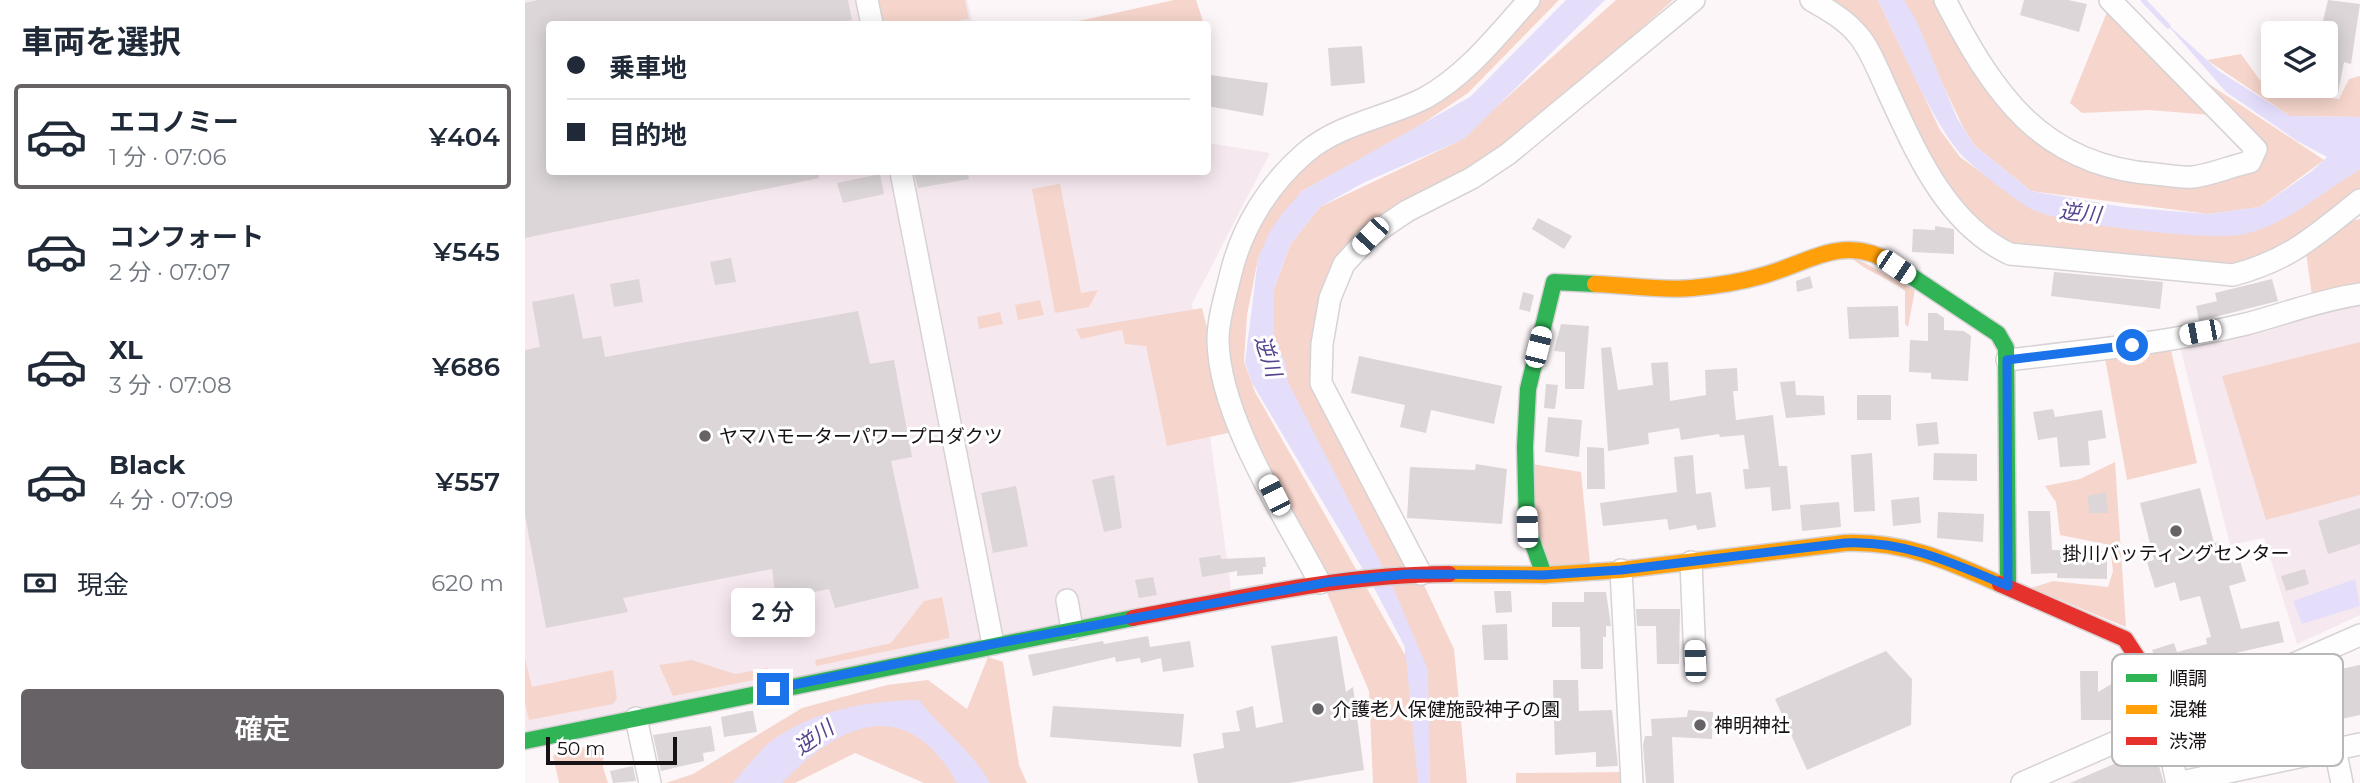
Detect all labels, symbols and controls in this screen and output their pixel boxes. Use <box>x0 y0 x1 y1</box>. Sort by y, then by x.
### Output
map controls <box>2261 21 2338 98</box>
button: layers <box>2261 21 2338 98</box>
text: 車両を選択 <box>21 22 181 61</box>
text: 乗車地 <box>609 52 687 84</box>
icon: car <box>25 105 88 168</box>
text: エコノミー <box>109 106 239 138</box>
text: 目的地 <box>609 119 687 151</box>
text: ¥404 <box>429 121 500 153</box>
text: 1 分 · 07:06 <box>109 143 226 171</box>
water label: 逆川 <box>2058 198 2104 227</box>
car <box>1348 213 1393 259</box>
icon: car <box>25 220 88 283</box>
text: コンフォート <box>109 221 264 253</box>
text: ¥545 <box>433 236 500 268</box>
car <box>1873 247 1920 287</box>
text: 2 分 · 07:07 <box>109 258 231 286</box>
car <box>2178 318 2223 346</box>
car <box>1523 324 1554 370</box>
route start <box>2116 329 2148 361</box>
water label: 逆川 <box>1250 332 1287 382</box>
text: XL <box>109 334 143 366</box>
icon: car <box>25 335 88 398</box>
text: ¥686 <box>432 351 500 383</box>
text: 3 分 · 07:08 <box>109 371 232 399</box>
place label: ヤマハモーターパワープロダクツ <box>719 425 1003 448</box>
marker: ヤマハモーターパワープロダクツ <box>697 428 713 444</box>
text: Black <box>109 449 185 481</box>
icon: car <box>25 450 88 513</box>
text: ¥557 <box>436 466 500 498</box>
car <box>1256 472 1293 518</box>
text: 4 分 · 07:09 <box>109 486 233 514</box>
car <box>1516 506 1539 548</box>
marker: 掛川バッティングセンター <box>2168 523 2184 539</box>
place label: 掛川バッティングセンター <box>2063 542 2289 565</box>
icon: cash <box>21 564 59 602</box>
text: 現金 <box>77 569 129 601</box>
text: 620 m <box>431 569 504 597</box>
callout: 2 分 <box>731 588 815 636</box>
text: 2 分 <box>752 598 794 626</box>
car <box>1684 640 1707 682</box>
legend <box>2112 654 2343 766</box>
text: 順調 <box>2169 667 2207 690</box>
route end <box>757 673 789 705</box>
button: 確定 <box>21 689 504 769</box>
place label: 介護老人保健施設神子の園 <box>1332 698 1560 721</box>
text: 混雑 <box>2169 698 2207 721</box>
marker: 介護老人保健施設神子の園 <box>1310 701 1326 717</box>
water label: 逆川 <box>789 714 840 760</box>
place label: 神明神社 <box>1714 714 1790 737</box>
marker: 神明神社 <box>1692 717 1708 733</box>
text: 渋滞 <box>2169 730 2207 753</box>
scale bar <box>546 734 677 766</box>
text: 50 m <box>557 737 605 760</box>

